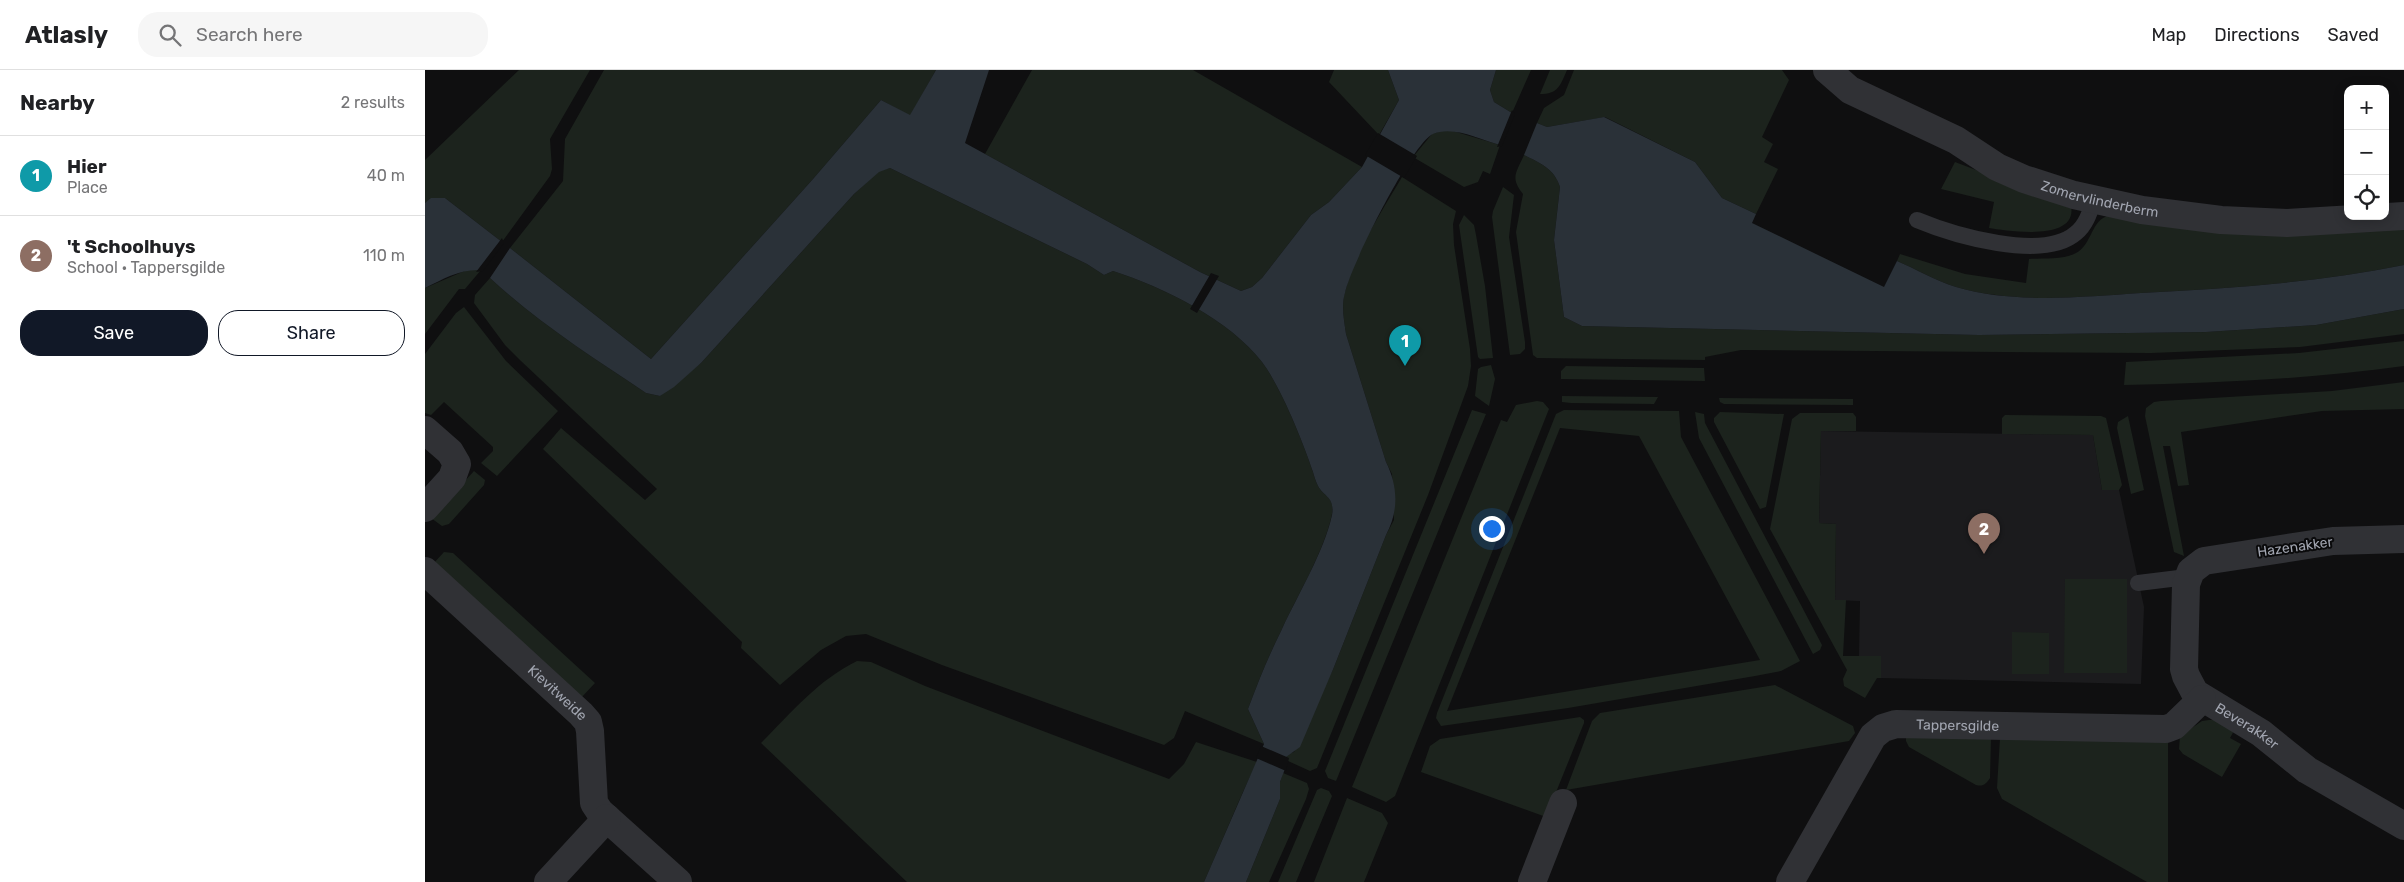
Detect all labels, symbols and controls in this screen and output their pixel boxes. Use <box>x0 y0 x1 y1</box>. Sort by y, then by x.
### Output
search box <box>138 12 488 57</box>
text: Atlasly <box>25 21 108 49</box>
icon: search <box>156 21 184 49</box>
text: Search here <box>196 23 303 46</box>
text: Map <box>2151 24 2186 46</box>
text: Directions <box>2214 24 2300 46</box>
text: Saved <box>2328 24 2379 46</box>
map controls <box>2344 85 2389 220</box>
button: + <box>2344 85 2389 130</box>
text: Nearby <box>20 90 95 115</box>
text: 2 results <box>341 93 405 112</box>
button: − <box>2344 130 2389 175</box>
text: Hier <box>67 155 107 178</box>
text: 1 <box>32 166 40 185</box>
text: 40 m <box>367 166 405 185</box>
button: locate <box>2344 175 2389 220</box>
street label: Zomervlinderberm <box>2039 177 2160 221</box>
text: Place <box>67 178 108 197</box>
text: 't Schoolhuys <box>67 235 195 258</box>
text: 2 <box>31 246 41 265</box>
text: 110 m <box>363 246 405 265</box>
text: School · Tappersgilde <box>67 258 225 277</box>
button: Save <box>20 310 208 356</box>
button: Share <box>218 310 405 356</box>
pin: 1 <box>1389 325 1421 366</box>
pin: 2 <box>1968 513 2000 554</box>
your location <box>1479 516 1505 542</box>
street label: Hazenakker <box>2256 533 2335 561</box>
street label: Kievitweide <box>524 661 591 724</box>
street label: Beverakker <box>2212 699 2283 753</box>
street label: Tappersgilde <box>1916 716 1999 734</box>

